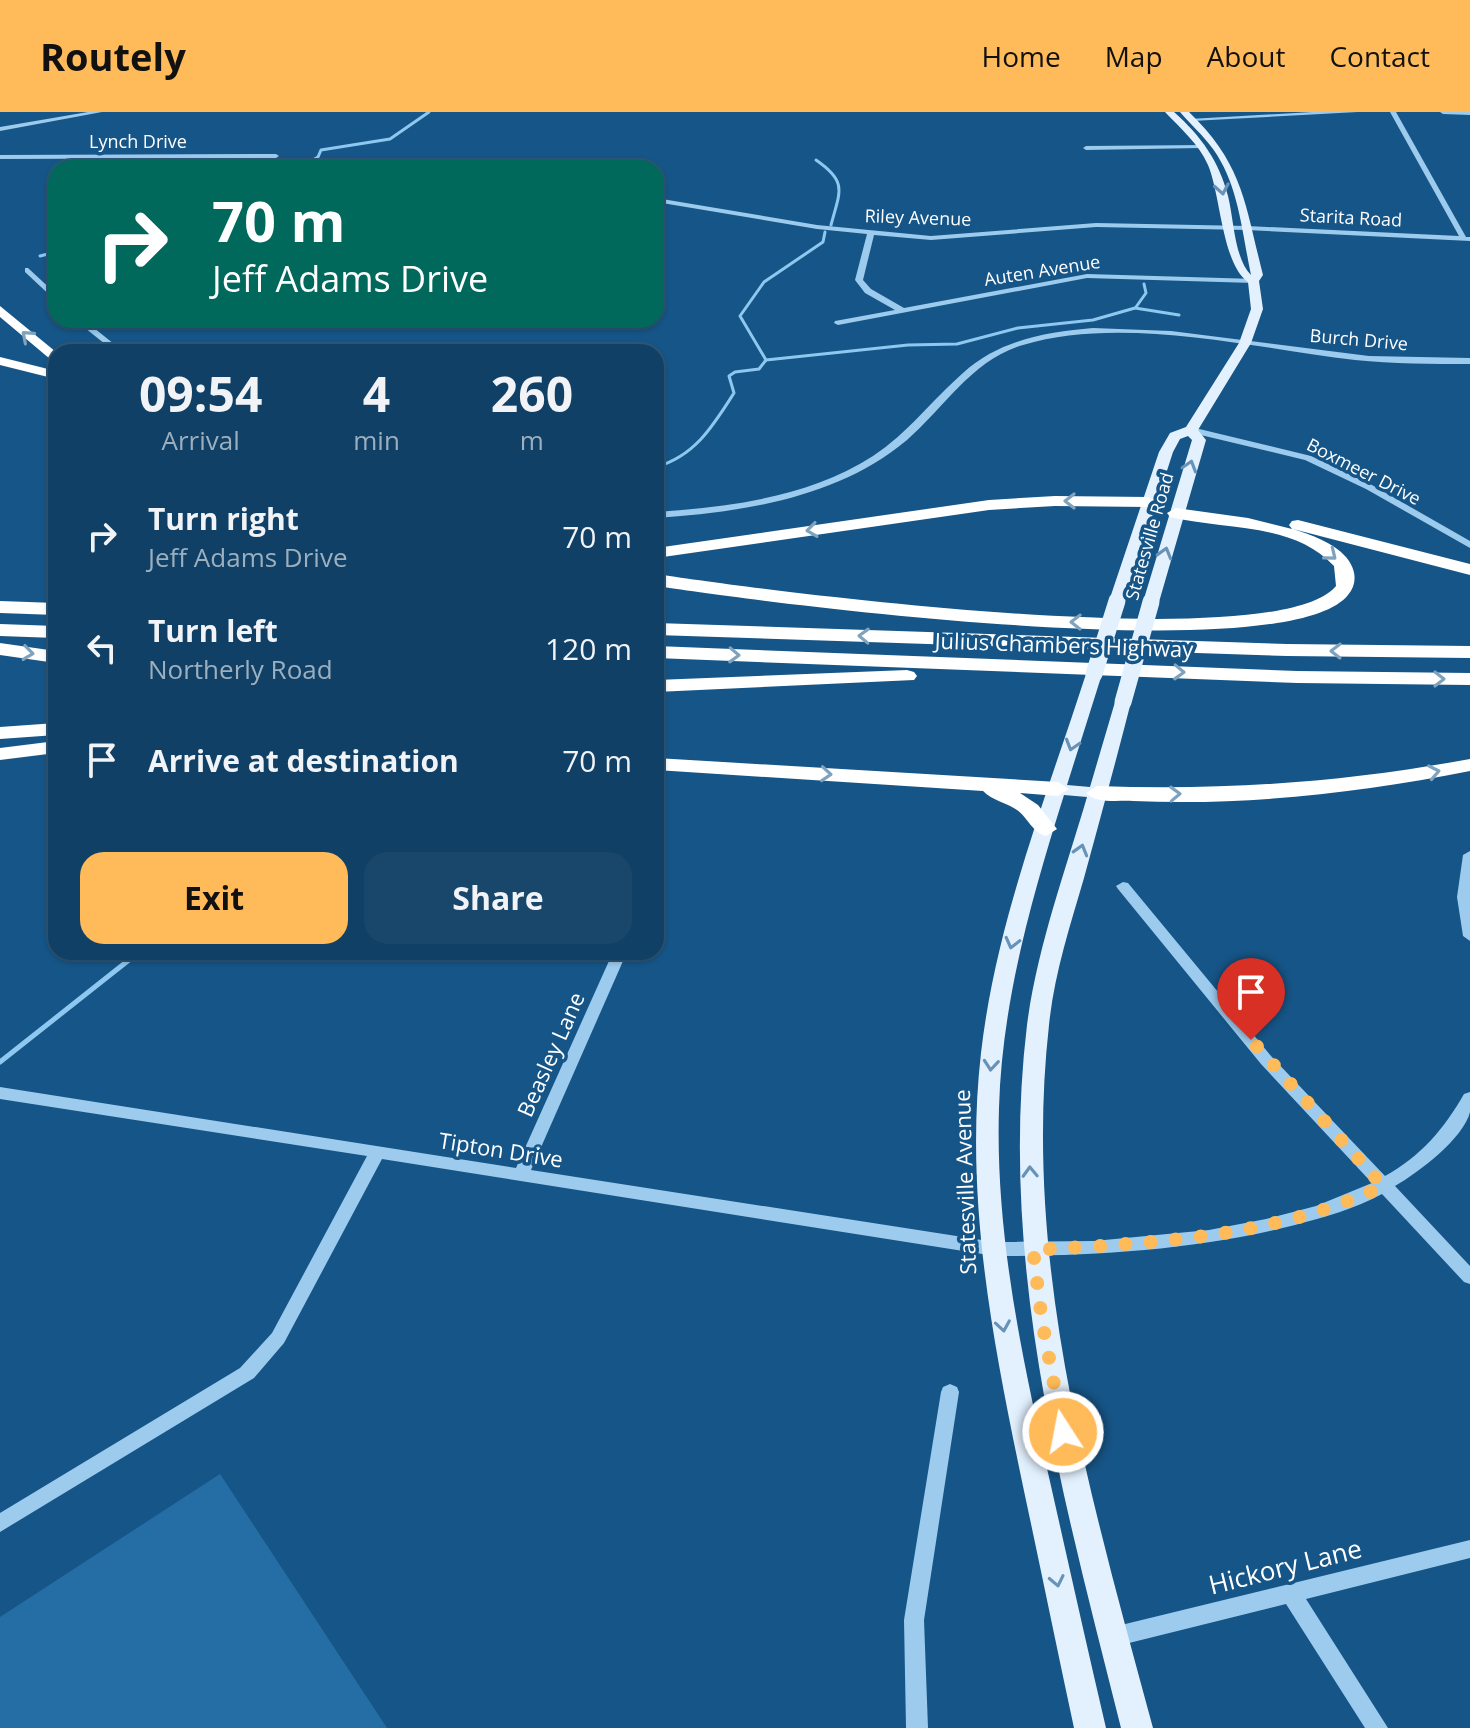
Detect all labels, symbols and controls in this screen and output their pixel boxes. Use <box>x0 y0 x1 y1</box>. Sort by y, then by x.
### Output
text: Routely <box>40 30 186 82</box>
text: Home <box>982 37 1061 75</box>
text: Map <box>1105 37 1163 75</box>
text: About <box>1207 37 1285 75</box>
text: Contact <box>1329 37 1430 75</box>
street label: Lynch Drive <box>89 129 187 153</box>
text: 70 m <box>212 182 346 258</box>
one-way arrow <box>1212 182 1229 195</box>
icon: right <box>80 192 184 296</box>
street label: Starita Road <box>1299 202 1403 232</box>
street label: Riley Avenue <box>864 203 972 231</box>
street label: Auten Avenue <box>982 249 1102 291</box>
text: Jeff Adams Drive <box>212 254 488 303</box>
street label: Burch Drive <box>1309 323 1409 355</box>
one-way arrow <box>22 332 37 346</box>
text: 09:54 <box>139 361 262 426</box>
text: 4 <box>363 361 390 426</box>
text: 260 <box>491 361 573 426</box>
text: Arrival <box>161 422 240 458</box>
text: min <box>353 422 400 458</box>
text: m <box>520 422 544 458</box>
street label: Boxmeer Drive <box>1303 432 1425 510</box>
one-way arrow <box>1181 460 1197 473</box>
street label: Statesville Road <box>1119 469 1179 603</box>
one-way arrow <box>1063 492 1076 510</box>
text: Turn right <box>148 498 299 539</box>
icon: right <box>80 514 124 558</box>
text: 70 m <box>562 516 632 557</box>
one-way arrow <box>805 521 819 538</box>
text: Jeff Adams Drive <box>148 539 347 575</box>
one-way arrow <box>1322 546 1337 560</box>
one-way arrow <box>1156 547 1172 561</box>
text: Turn left <box>148 610 278 651</box>
one-way arrow <box>1069 613 1082 631</box>
street label: Julius Chambers Highway <box>932 624 1195 664</box>
icon: left <box>80 626 124 670</box>
one-way arrow <box>857 627 870 644</box>
text: 120 m <box>545 628 632 669</box>
one-way arrow <box>1329 643 1342 660</box>
one-way arrow <box>21 644 35 661</box>
one-way arrow <box>728 646 741 663</box>
text: Northerly Road <box>148 651 333 687</box>
one-way arrow <box>1173 664 1186 681</box>
one-way arrow <box>1433 670 1446 688</box>
icon: arrive <box>80 738 124 782</box>
one-way arrow <box>1065 738 1081 752</box>
text: Arrive at destination <box>148 740 459 781</box>
text: 70 m <box>562 740 632 781</box>
one-way arrow <box>1427 764 1440 781</box>
one-way arrow <box>820 765 833 782</box>
one-way arrow <box>1169 785 1182 802</box>
one-way arrow <box>1072 844 1088 858</box>
button: Exit <box>80 852 348 944</box>
button: Share <box>364 852 632 944</box>
one-way arrow <box>1004 936 1021 949</box>
pin <box>1217 958 1285 1040</box>
icon: arrive <box>1229 970 1273 1014</box>
street label: Beasley Lane <box>509 987 591 1121</box>
one-way arrow <box>982 1059 999 1072</box>
street label: Statesville Avenue <box>946 1089 982 1275</box>
street label: Tipton Drive <box>437 1124 565 1174</box>
one-way arrow <box>1021 1165 1038 1178</box>
one-way arrow <box>994 1320 1011 1333</box>
position arrow <box>1021 1390 1105 1474</box>
street label: Hickory Lane <box>1205 1530 1365 1602</box>
one-way arrow <box>1048 1573 1065 1587</box>

